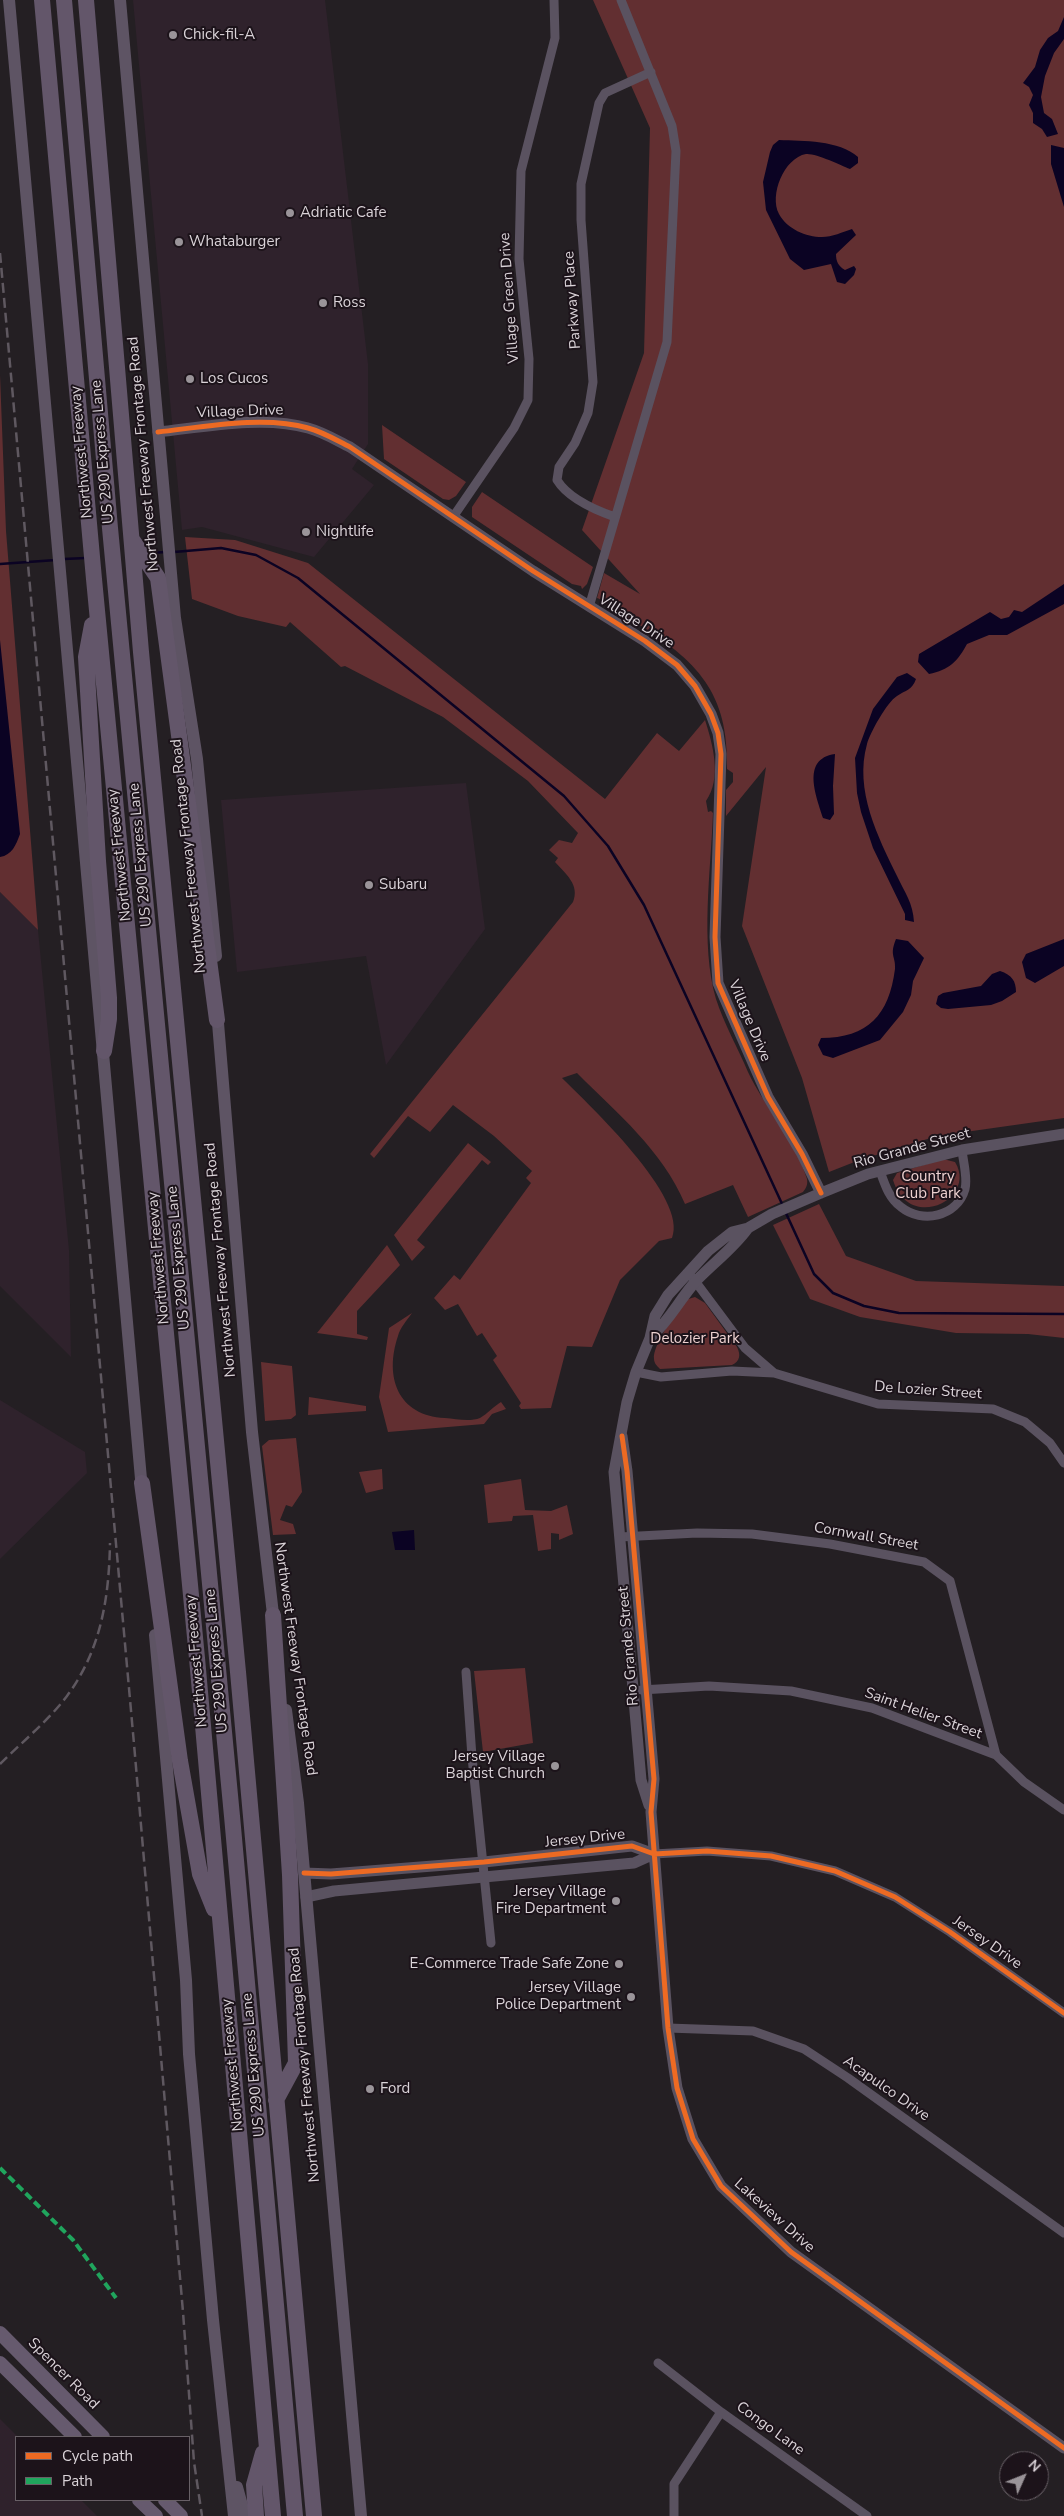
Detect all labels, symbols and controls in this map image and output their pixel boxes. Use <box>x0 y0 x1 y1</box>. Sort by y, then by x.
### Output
place label: Chick-fil-A <box>183 26 255 44</box>
marker: Chick-fil-A <box>167 29 179 41</box>
place label: Adriatic Cafe <box>300 204 386 222</box>
marker: Adriatic Cafe <box>284 207 296 219</box>
street label: Village Green Drive <box>496 232 524 364</box>
place label: Whataburger <box>189 233 280 251</box>
marker: Whataburger <box>173 236 185 248</box>
street label: Parkway Place <box>561 250 585 350</box>
place label: Ross <box>333 294 366 312</box>
marker: Ross <box>317 297 329 309</box>
street label: Northwest Freeway Frontage Road <box>125 336 163 572</box>
place label: Los Cucos <box>200 370 268 388</box>
marker: Los Cucos <box>184 373 196 385</box>
street label: US 290 Express Lane <box>88 379 118 525</box>
street label: Northwest Freeway <box>67 385 97 519</box>
street label: Village Drive <box>196 401 284 423</box>
place label: Nightlife <box>316 523 374 541</box>
marker: Nightlife <box>300 526 312 538</box>
street label: Village Drive <box>595 591 677 653</box>
street label: Northwest Freeway Frontage Road <box>168 738 210 974</box>
street label: US 290 Express Lane <box>126 782 156 928</box>
street label: Northwest Freeway <box>104 788 136 922</box>
place label: Subaru <box>379 876 427 894</box>
marker: Subaru <box>363 879 375 891</box>
street label: Village Drive <box>724 978 774 1064</box>
street label: Rio Grande Street <box>852 1125 972 1173</box>
street label: Northwest Freeway Frontage Road <box>202 1142 240 1378</box>
park label: Country Club Park <box>895 1168 961 1203</box>
street label: US 290 Express Lane <box>164 1185 194 1331</box>
street label: Northwest Freeway <box>144 1191 174 1325</box>
park label: Delozier Park <box>650 1330 740 1348</box>
street label: De Lozier Street <box>874 1378 982 1404</box>
street label: Cornwall Street <box>812 1519 920 1555</box>
street label: Northwest Freeway Frontage Road <box>270 1541 320 1777</box>
street label: Rio Grande Street <box>615 1586 643 1706</box>
street label: US 290 Express Lane <box>202 1588 232 1734</box>
street label: Northwest Freeway <box>182 1594 212 1728</box>
street label: Saint Helier Street <box>862 1684 984 1744</box>
place label: Jersey Village Baptist Church <box>445 1748 545 1783</box>
marker: Jersey Village Baptist Church <box>549 1760 561 1772</box>
street label: Jersey Drive <box>544 1826 626 1852</box>
place label: Jersey Village Fire Department <box>496 1883 606 1918</box>
marker: Jersey Village Fire Department <box>610 1895 622 1907</box>
street label: Jersey Drive <box>949 1913 1025 1973</box>
street label: Northwest Freeway Frontage Road <box>286 1947 324 2183</box>
place label: E-Commerce Trade Safe Zone <box>409 1955 609 1973</box>
marker: E-Commerce Trade Safe Zone <box>613 1958 625 1970</box>
place label: Jersey Village Police Department <box>496 1979 621 2014</box>
marker: Jersey Village Police Department <box>625 1991 637 2003</box>
street label: US 290 Express Lane <box>239 1992 269 2138</box>
street label: Northwest Freeway <box>218 1998 248 2132</box>
street label: Acapulco Drive <box>839 2052 933 2126</box>
place label: Ford <box>380 2080 410 2098</box>
marker: Ford <box>364 2083 376 2095</box>
street label: Lakeview Drive <box>730 2175 818 2257</box>
street label: Spencer Road <box>24 2335 102 2413</box>
street label: Congo Lane <box>732 2398 808 2460</box>
legend <box>15 2436 190 2501</box>
text: Cycle path <box>62 2446 133 2466</box>
north arrow <box>999 2451 1049 2501</box>
text: N <box>1024 2456 1045 2476</box>
text: Path <box>62 2471 93 2491</box>

